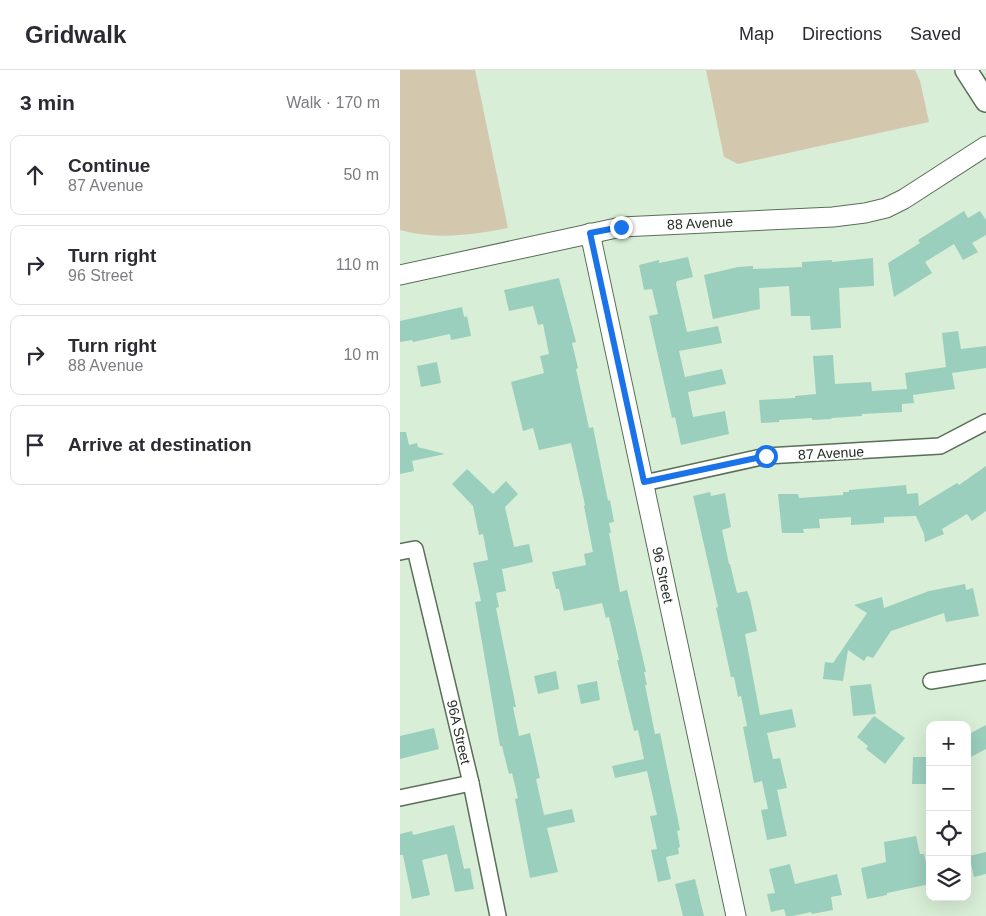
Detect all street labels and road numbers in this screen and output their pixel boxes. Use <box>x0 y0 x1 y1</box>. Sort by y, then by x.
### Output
street label: 88 Avenue <box>667 213 734 233</box>
street label: 87 Avenue <box>798 443 865 463</box>
street label: 96 Street <box>649 546 677 605</box>
street label: 96A Street <box>444 698 474 766</box>

